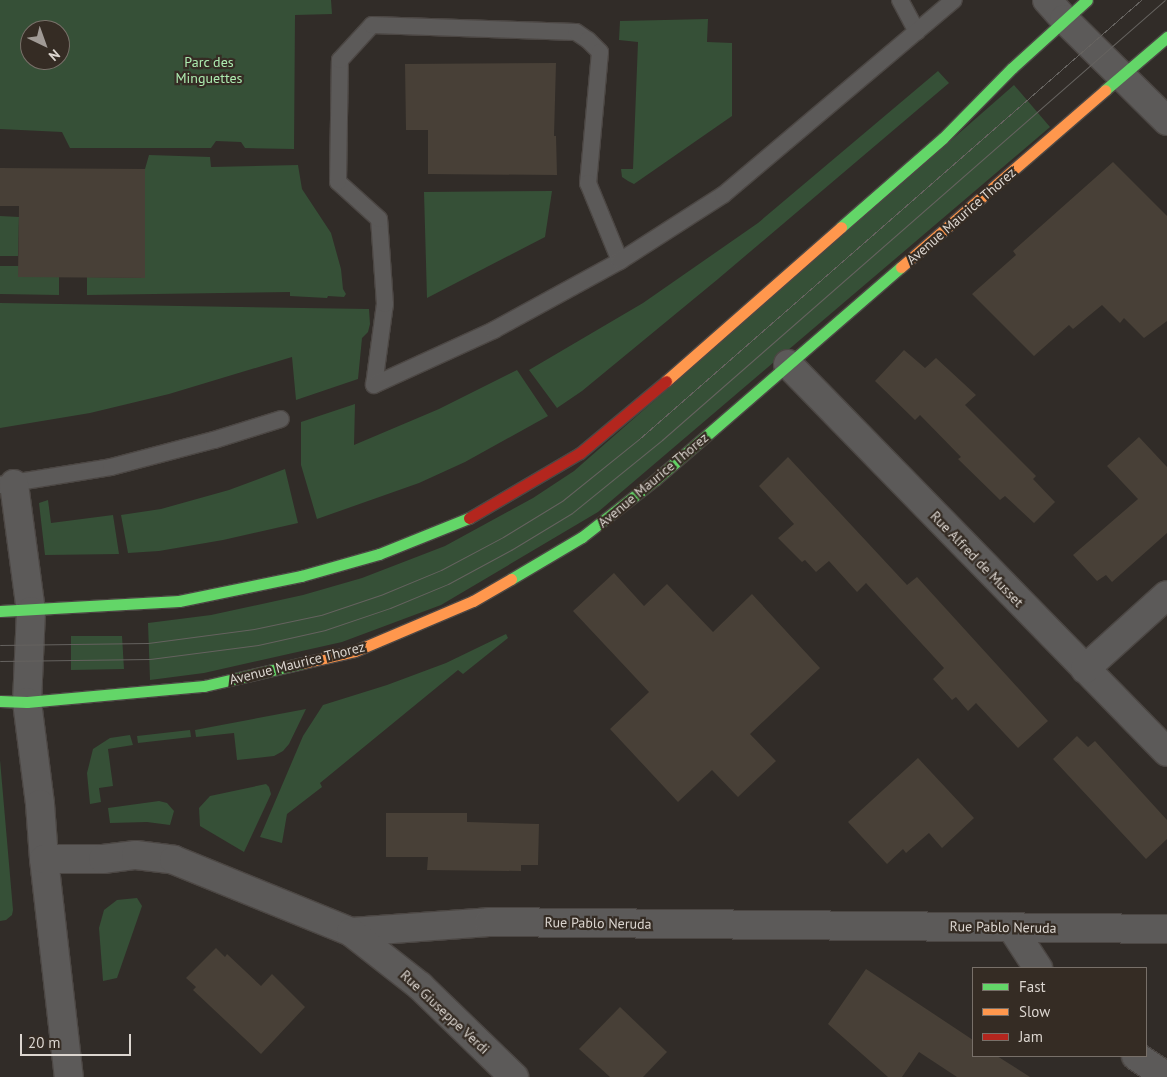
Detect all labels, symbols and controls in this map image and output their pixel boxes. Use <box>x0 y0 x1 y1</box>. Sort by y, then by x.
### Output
north arrow <box>20 20 70 70</box>
text: N <box>45 46 64 65</box>
park label: Parc des Minguettes <box>175 54 243 86</box>
street label: Avenue Maurice Thorez <box>903 164 1019 268</box>
street label: Avenue Maurice Thorez <box>594 429 712 531</box>
street label: Rue Alfred de Musset <box>927 507 1027 611</box>
street label: Avenue Maurice Thorez <box>227 638 367 688</box>
street label: Rue Pablo Neruda <box>544 914 652 932</box>
street label: Rue Pablo Neruda <box>949 918 1057 936</box>
street label: Rue Giuseppe Verdi <box>397 966 493 1058</box>
legend <box>972 967 1147 1057</box>
text: Fast <box>1019 977 1046 996</box>
text: Slow <box>1019 1002 1050 1021</box>
scale bar <box>22 1024 134 1056</box>
text: Jam <box>1019 1027 1043 1046</box>
text: 20 m <box>28 1033 61 1052</box>

